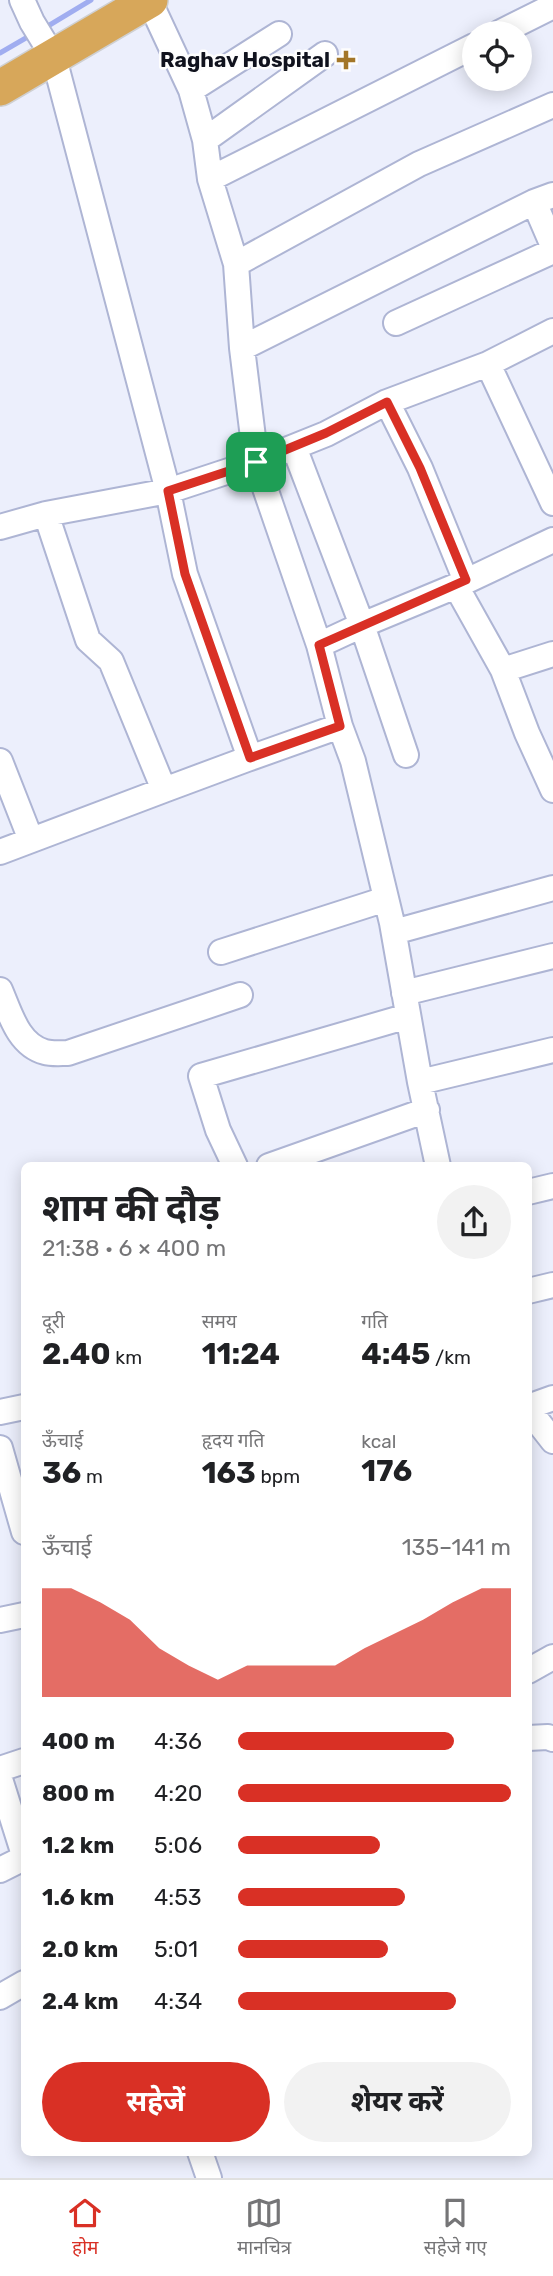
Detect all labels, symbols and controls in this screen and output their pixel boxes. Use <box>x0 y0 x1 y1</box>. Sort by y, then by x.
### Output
map controls <box>462 21 532 91</box>
button: locate <box>462 21 532 91</box>
place label: Raghav Hospital <box>160 47 330 72</box>
marker: Raghav Hospital <box>336 50 356 70</box>
pin <box>226 432 286 492</box>
icon: arrive <box>237 443 275 481</box>
text: शाम की दौड़ <box>42 1185 220 1231</box>
button: share <box>437 1185 511 1259</box>
text: 21:38 · 6 × 400 m <box>42 1234 226 1262</box>
text: दूरी <box>42 1310 65 1333</box>
text: समय <box>202 1310 237 1333</box>
text: गति <box>361 1310 388 1333</box>
text: 2.40 <box>42 1336 111 1372</box>
text: 11:24 <box>202 1336 280 1372</box>
text: 4:45 <box>361 1336 430 1372</box>
text: km <box>111 1346 142 1369</box>
text: /km <box>430 1346 471 1369</box>
text: ऊँचाई <box>42 1429 83 1452</box>
text: हृदय गति <box>202 1429 264 1452</box>
text: kcal <box>361 1430 396 1453</box>
text: 176 <box>361 1453 412 1489</box>
text: 36 <box>42 1455 81 1491</box>
text: 163 <box>202 1455 256 1491</box>
text: m <box>81 1465 103 1488</box>
text: bpm <box>256 1465 300 1488</box>
text: ऊँचाई <box>42 1533 92 1561</box>
text: 135–141 m <box>402 1533 511 1561</box>
text: 400 m <box>42 1727 115 1755</box>
text: 4:36 <box>154 1727 202 1755</box>
text: 800 m <box>42 1779 115 1807</box>
text: 4:20 <box>154 1779 202 1807</box>
text: 1.2 km <box>42 1831 114 1859</box>
text: 5:06 <box>154 1831 202 1859</box>
text: 1.6 km <box>42 1883 114 1911</box>
text: 4:53 <box>154 1883 202 1911</box>
text: 2.0 km <box>42 1935 118 1963</box>
text: 5:01 <box>154 1935 198 1963</box>
text: 2.4 km <box>42 1987 118 2015</box>
text: 4:34 <box>154 1987 202 2015</box>
button: सहेजें <box>42 2062 270 2142</box>
button: शेयर करें <box>284 2062 511 2142</box>
tab: होम <box>66 2194 104 2262</box>
tab: मानचित्र <box>237 2194 291 2262</box>
tab: सहेजे गए <box>424 2194 487 2262</box>

